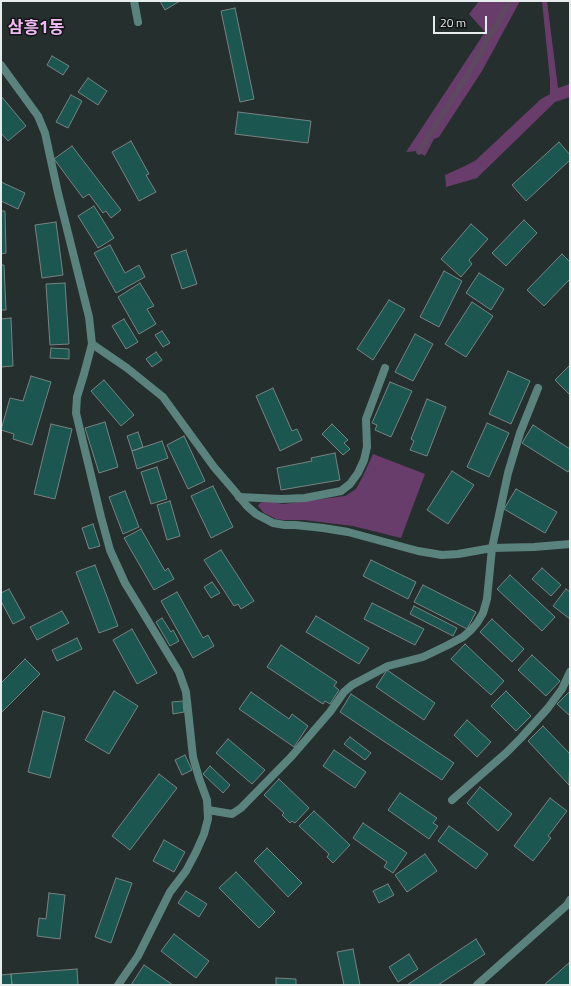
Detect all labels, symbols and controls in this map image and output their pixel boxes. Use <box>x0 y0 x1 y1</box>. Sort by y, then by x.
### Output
scale bar <box>435 8 489 34</box>
text: 20 m <box>440 13 466 32</box>
district label: 삼흥1동 <box>8 19 64 39</box>

